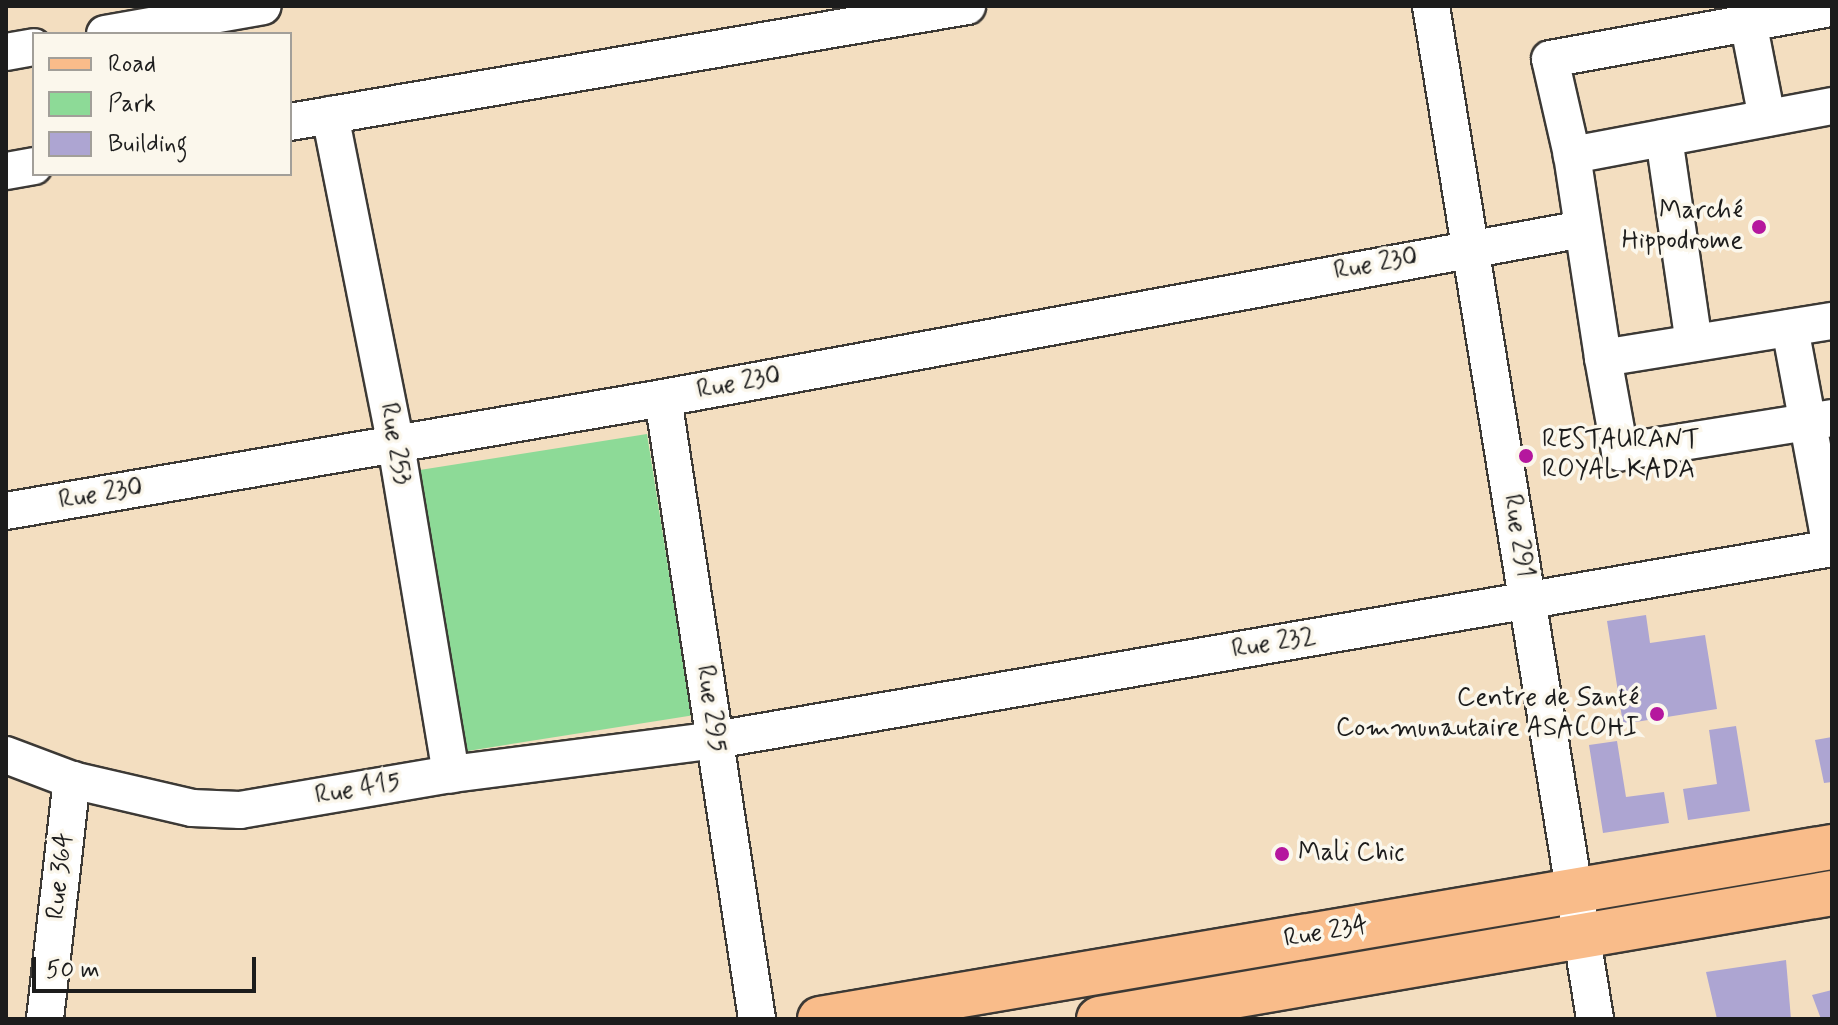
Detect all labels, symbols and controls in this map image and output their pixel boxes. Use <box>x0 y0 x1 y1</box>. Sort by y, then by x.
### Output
legend <box>32 32 292 176</box>
text: Road <box>108 49 156 80</box>
text: Park <box>108 89 156 120</box>
text: Building <box>108 129 188 160</box>
place label: Marché Hippodrome <box>1622 196 1743 258</box>
marker: Marché Hippodrome <box>1750 218 1768 236</box>
street label: Rue 230 <box>1331 242 1421 288</box>
street label: Rue 230 <box>694 361 784 407</box>
street label: Rue 253 <box>371 401 417 487</box>
place label: RESTAURANT ROYAL KADA <box>1542 425 1700 486</box>
marker: RESTAURANT ROYAL KADA <box>1517 447 1535 465</box>
street label: Rue 230 <box>56 472 146 518</box>
street label: Rue 291 <box>1495 492 1539 580</box>
street label: Rue 232 <box>1230 621 1318 667</box>
street label: Rue 295 <box>688 663 732 755</box>
place label: Centre de Santé Communautaire ASACOHI <box>1339 683 1639 744</box>
marker: Centre de Santé Communautaire ASACOHI <box>1646 703 1668 725</box>
street label: Rue 415 <box>313 767 403 813</box>
street label: Rue 364 <box>41 831 81 921</box>
place label: Mali Chic <box>1298 838 1405 870</box>
marker: Mali Chic <box>1273 845 1291 863</box>
street label: Rue 234 <box>1282 910 1370 956</box>
scale bar <box>36 941 260 991</box>
text: 50 m <box>46 955 100 986</box>

